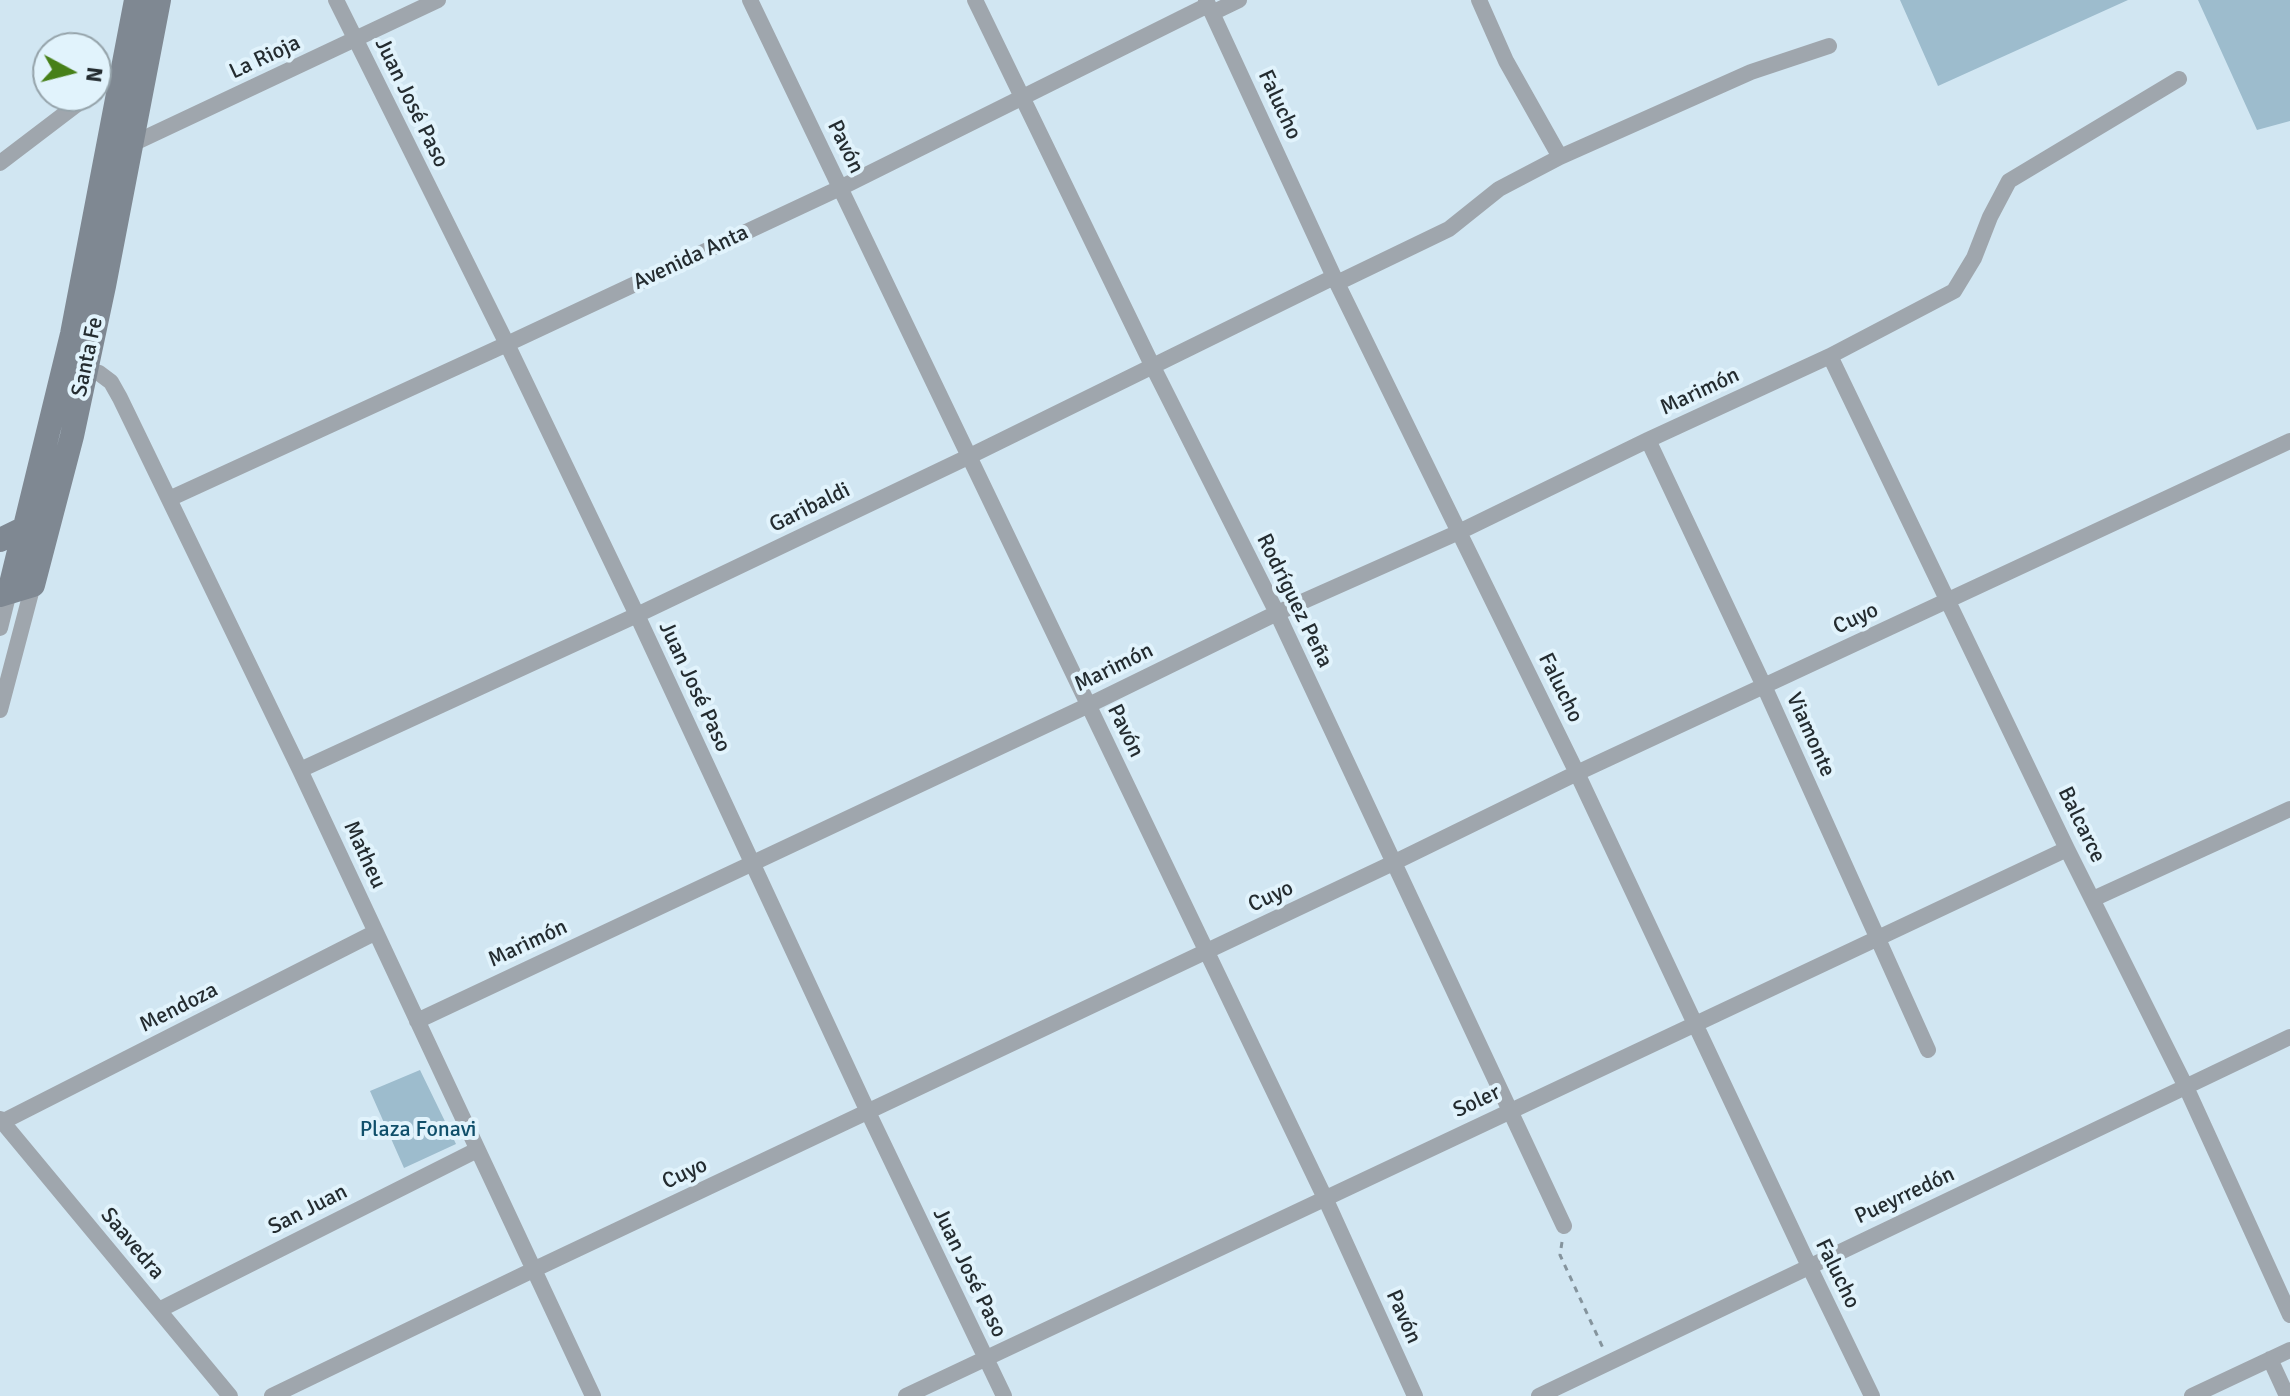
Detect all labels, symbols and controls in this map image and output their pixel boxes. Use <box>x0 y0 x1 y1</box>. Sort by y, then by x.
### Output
street label: La Rioja <box>225 30 305 86</box>
north arrow <box>32 32 112 112</box>
street label: Juan José Paso <box>368 34 454 172</box>
text: N <box>80 65 109 84</box>
street label: Falucho <box>1251 66 1307 144</box>
street label: Pavón <box>821 116 869 178</box>
street label: Avenida Anta <box>629 220 753 296</box>
street label: Santa Fe <box>67 315 109 399</box>
street label: Marimón <box>1656 362 1744 422</box>
street label: Garibaldi <box>765 477 855 539</box>
street label: Rodríguez Peña <box>1250 530 1338 672</box>
street label: Cuyo <box>1829 597 1883 641</box>
street label: Juan José Paso <box>652 618 736 756</box>
street label: Marimón <box>1070 638 1158 698</box>
street label: Falucho <box>1532 649 1588 727</box>
street label: Viamonte <box>1780 689 1840 781</box>
street label: Pavón <box>1101 700 1149 762</box>
street label: Balcarce <box>2051 783 2111 867</box>
street label: Matheu <box>337 817 391 893</box>
street label: Cuyo <box>1244 875 1298 919</box>
street label: Marimón <box>484 914 572 974</box>
street label: Mendoza <box>135 977 223 1039</box>
street label: Soler <box>1449 1080 1505 1124</box>
park label: Plaza Fonavi <box>360 1117 476 1143</box>
street label: Cuyo <box>658 1152 712 1196</box>
street label: Pueyrredón <box>1851 1161 1959 1231</box>
street label: San Juan <box>264 1179 352 1241</box>
street label: Saavedra <box>94 1203 170 1285</box>
street label: Juan José Paso <box>926 1204 1012 1342</box>
street label: Falucho <box>1809 1235 1865 1313</box>
street label: Pavón <box>1380 1286 1426 1348</box>

